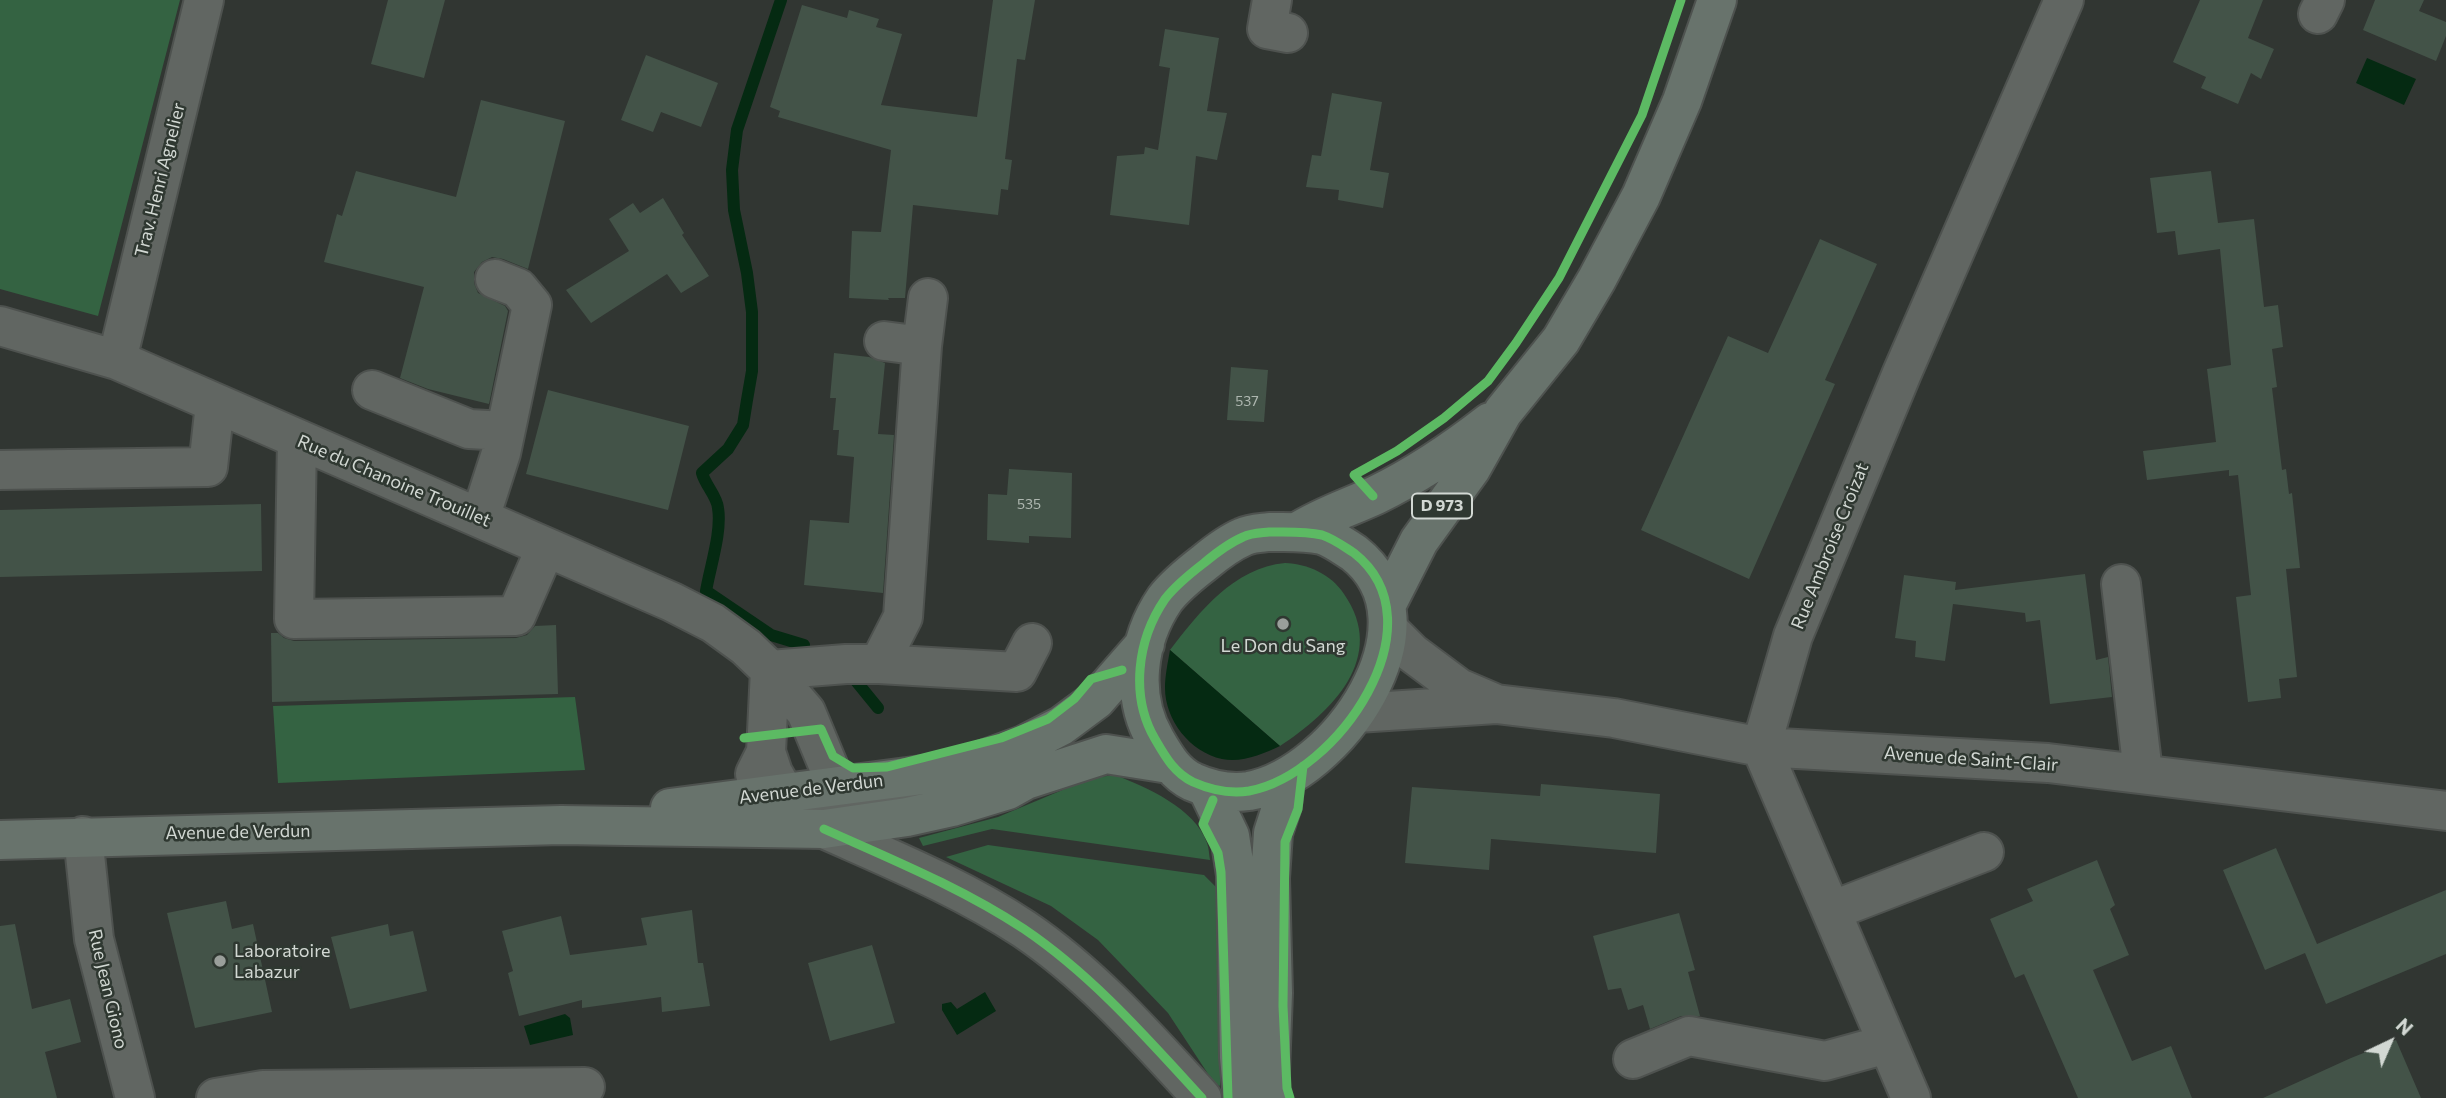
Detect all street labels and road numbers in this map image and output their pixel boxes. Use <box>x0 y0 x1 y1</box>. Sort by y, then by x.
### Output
street label: Trav. Henri Agnelier <box>130 101 190 259</box>
street label: Rue du Chanoine Trouillet <box>294 430 494 532</box>
street label: Rue Ambroise Croizat <box>1787 460 1873 632</box>
road number: D 973 <box>1412 494 1472 519</box>
street label: Avenue de Saint-Clair <box>1883 742 2059 776</box>
street label: Avenue de Verdun <box>738 769 884 809</box>
street label: Avenue de Verdun <box>165 820 311 844</box>
street label: Rue Jean Giono <box>84 927 132 1051</box>

